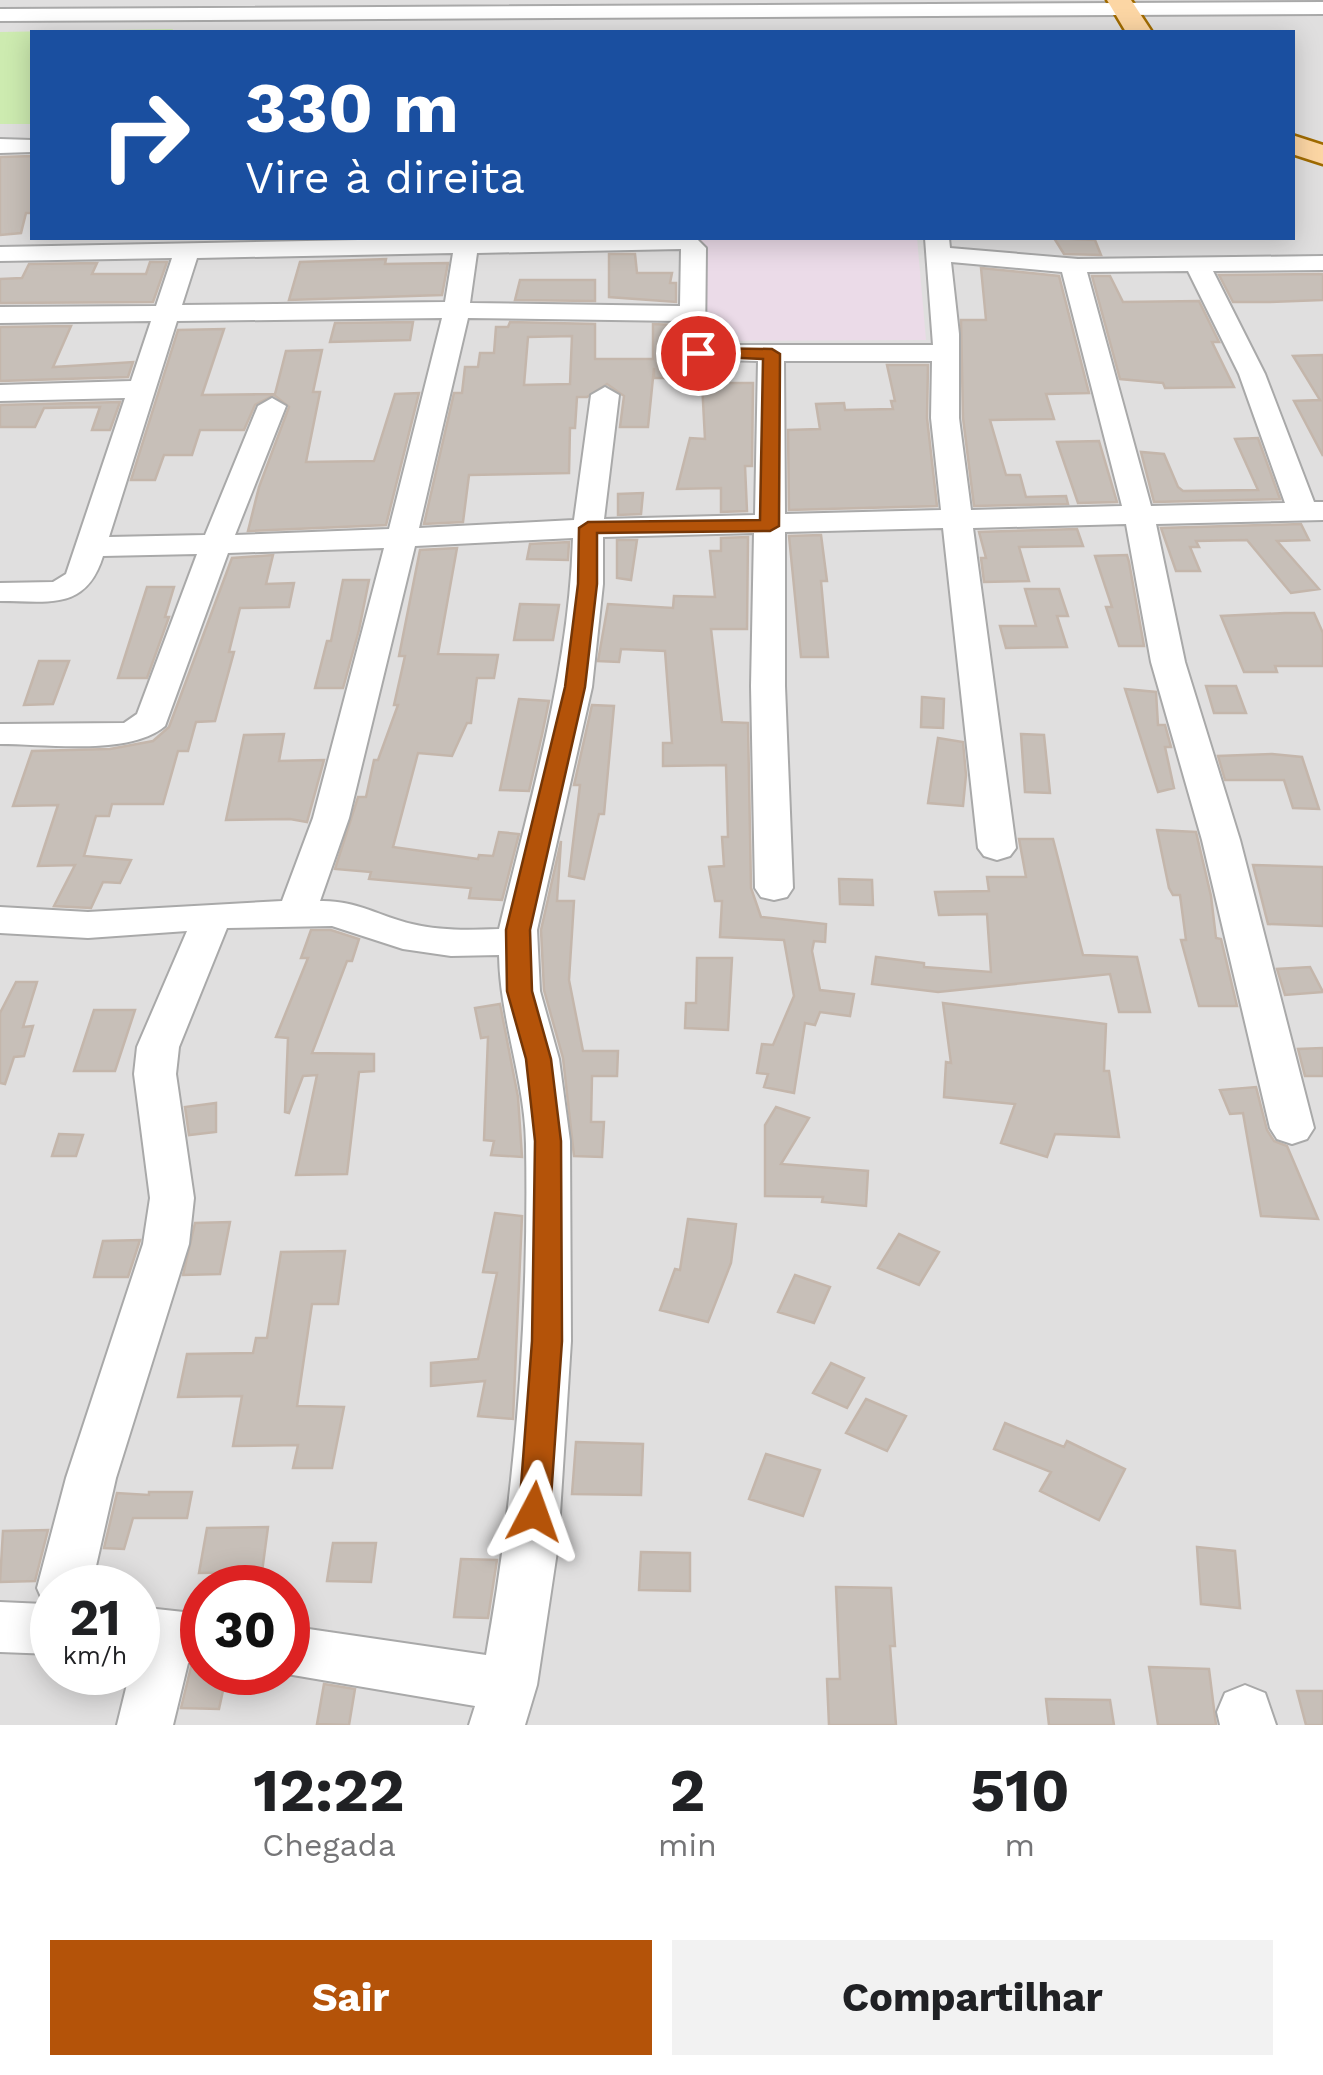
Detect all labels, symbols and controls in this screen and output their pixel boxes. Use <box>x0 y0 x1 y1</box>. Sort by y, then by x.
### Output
text: 330 m <box>245 67 459 149</box>
icon: right <box>80 70 210 200</box>
text: Vire à direita <box>245 151 525 204</box>
pin <box>656 311 741 396</box>
icon: arrive <box>671 326 726 381</box>
position arrow <box>482 1460 586 1564</box>
speed limit sign: 30 <box>180 1565 310 1695</box>
text: 21 <box>69 1588 121 1647</box>
text: km/h <box>63 1641 127 1670</box>
text: 12:22 <box>253 1755 405 1826</box>
text: 2 <box>669 1755 705 1826</box>
text: 510 <box>970 1755 1070 1826</box>
text: Chegada <box>262 1826 396 1864</box>
text: min <box>658 1826 717 1864</box>
text: m <box>1005 1826 1035 1864</box>
button: Sair <box>50 1940 652 2055</box>
button: Compartilhar <box>672 1940 1273 2055</box>

